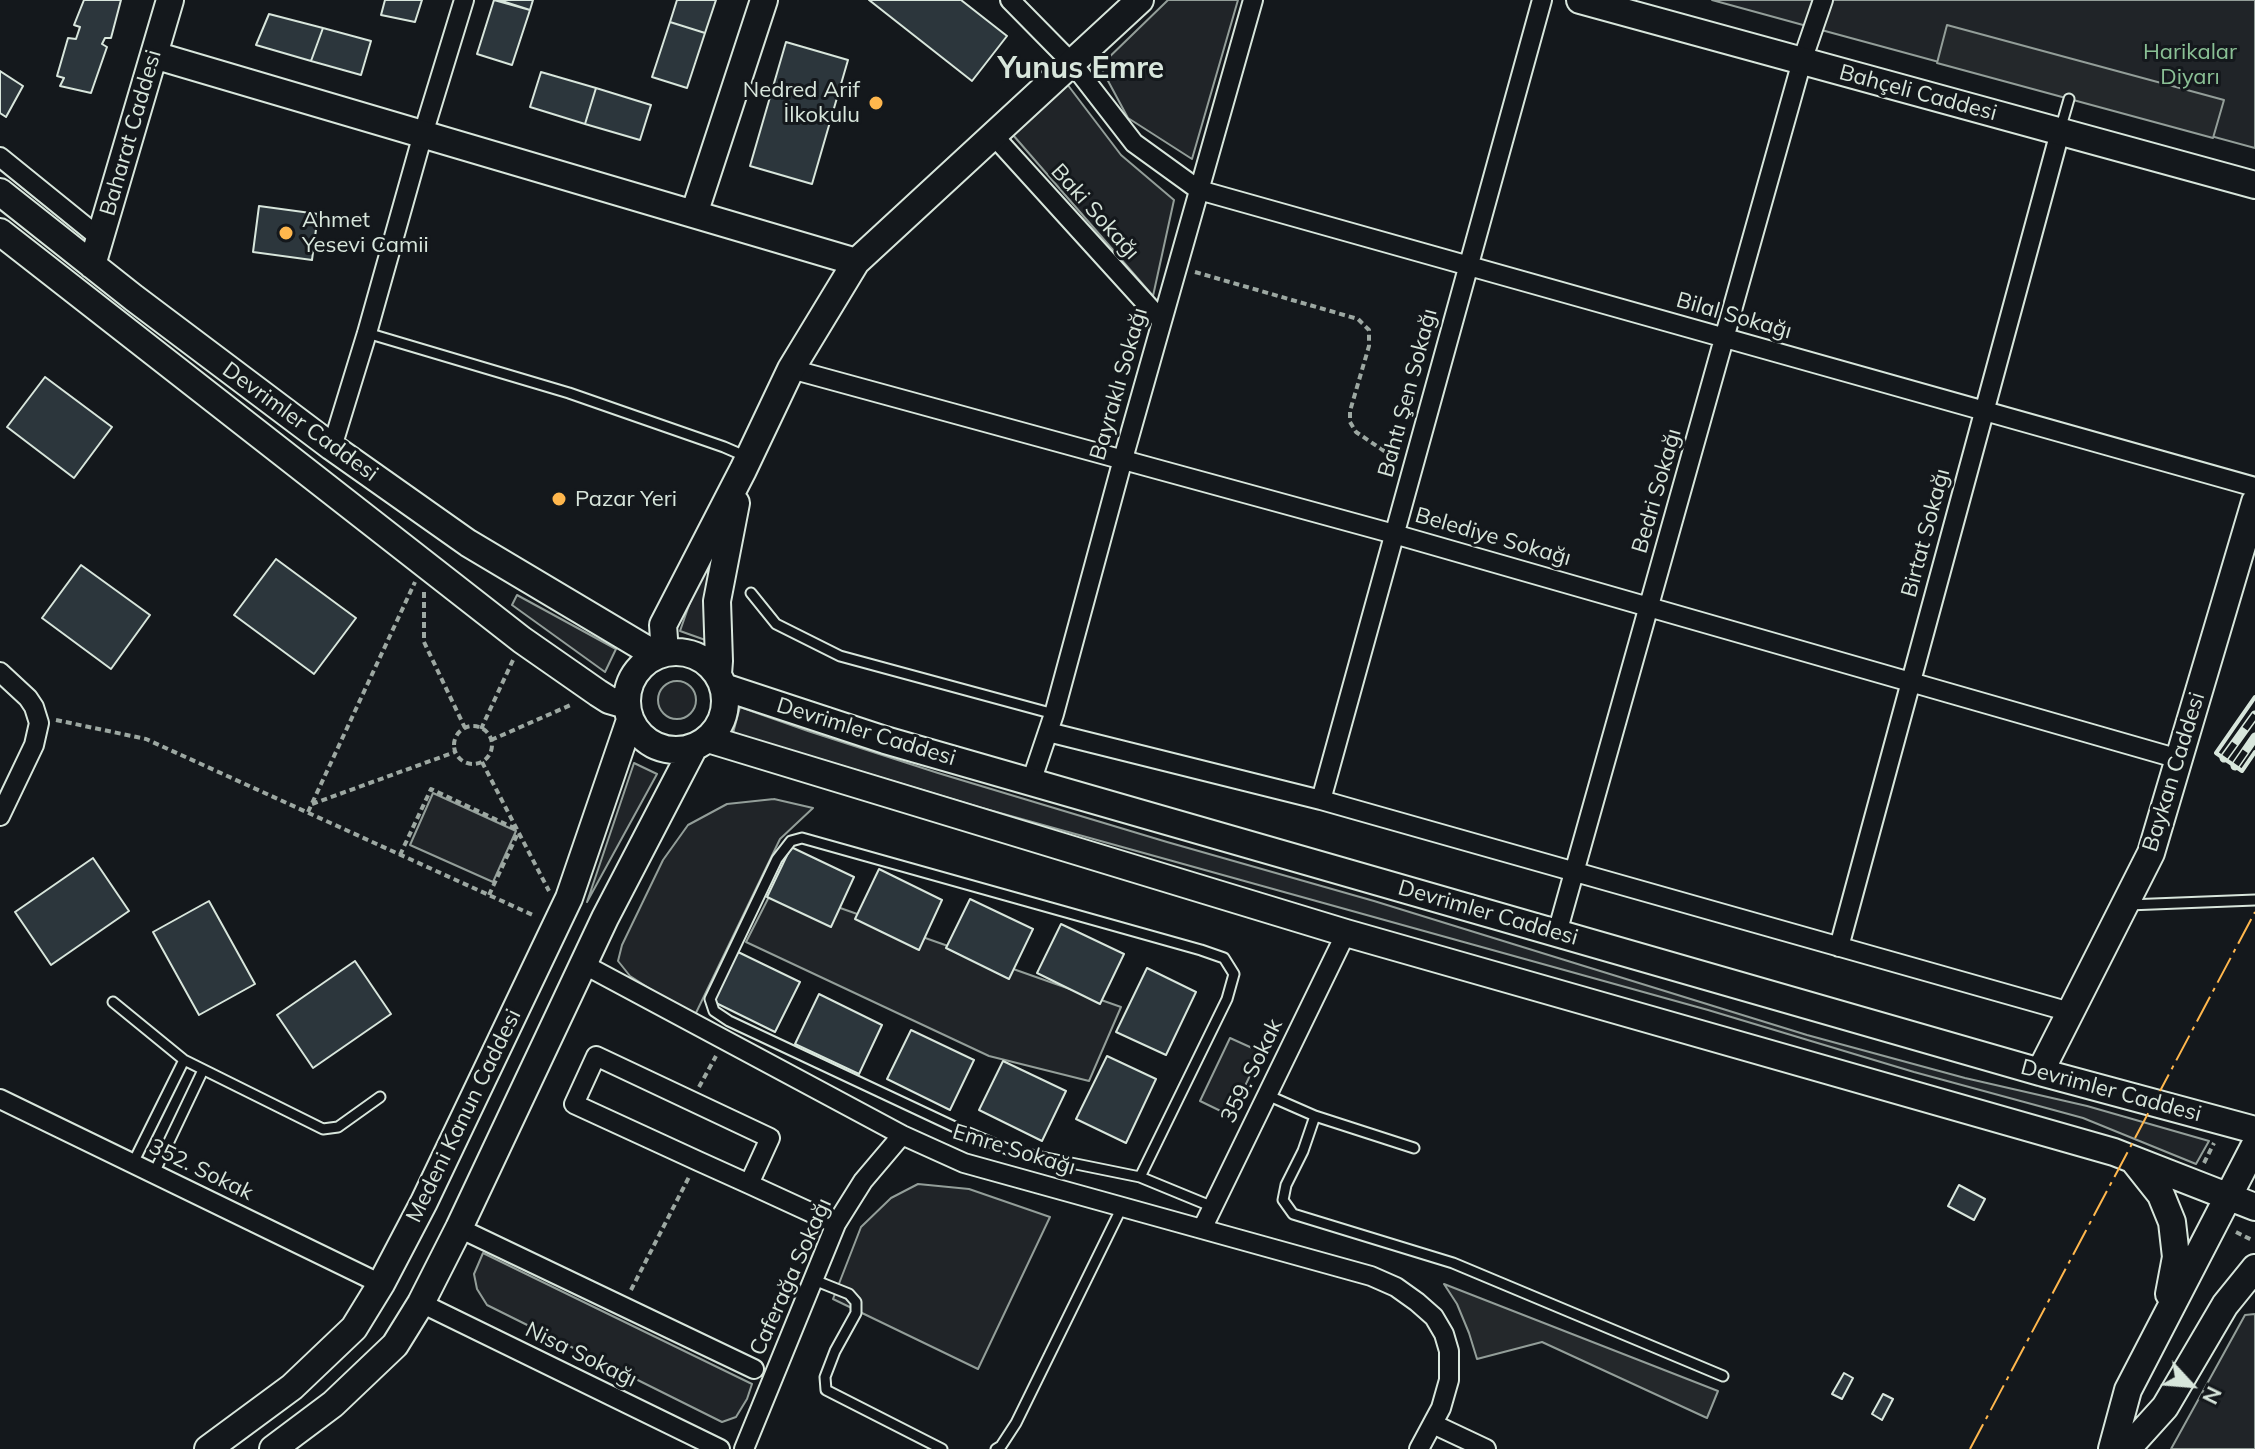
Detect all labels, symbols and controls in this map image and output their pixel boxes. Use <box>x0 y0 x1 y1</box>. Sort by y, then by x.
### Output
park label: Harikalar Diyarı <box>2143 39 2237 90</box>
street label: Baharat Caddesi <box>95 47 167 219</box>
district label: Yunus Emre <box>998 51 1164 87</box>
street label: Bahçeli Caddesi <box>1836 59 2000 127</box>
place label: Nedred Arif İlkokulu <box>743 77 860 128</box>
marker: Nedred Arif İlkokulu <box>867 94 885 112</box>
street label: Baki Sokağı <box>1045 159 1145 265</box>
place label: Ahmet Yesevi Camii <box>302 207 429 258</box>
marker: Ahmet Yesevi Camii <box>277 224 295 242</box>
street label: Bilal Sokağı <box>1673 287 1795 345</box>
street label: Bayraklı Sokağı <box>1085 305 1153 463</box>
street label: Bahtı Şen Sokağı <box>1373 306 1443 480</box>
street label: Devrimler Caddesi <box>217 357 383 487</box>
street label: Bedri Sokağı <box>1627 426 1687 556</box>
street label: Birtat Sokağı <box>1896 466 1956 600</box>
place label: Pazar Yeri <box>575 486 677 512</box>
marker: Pazar Yeri <box>550 490 568 508</box>
street label: Belediye Sokağı <box>1412 502 1574 572</box>
street label: Baykan Caddesi <box>2137 689 2211 855</box>
street label: Devrimler Caddesi <box>773 692 959 772</box>
street label: Devrimler Caddesi <box>1395 875 1581 951</box>
street label: Medeni Kanun Caddesi <box>401 1005 527 1227</box>
street label: 359. Sokak <box>1216 1015 1288 1127</box>
street label: Devrimler Caddesi <box>2018 1054 2204 1128</box>
street label: Emre Sokağı <box>949 1119 1079 1181</box>
street label: 352. Sokak <box>145 1134 257 1206</box>
street label: Caferağa Sokağı <box>744 1194 838 1360</box>
street label: Nisa Sokağı <box>521 1317 641 1393</box>
north arrow <box>2151 1345 2231 1425</box>
text: N <box>2196 1382 2229 1409</box>

